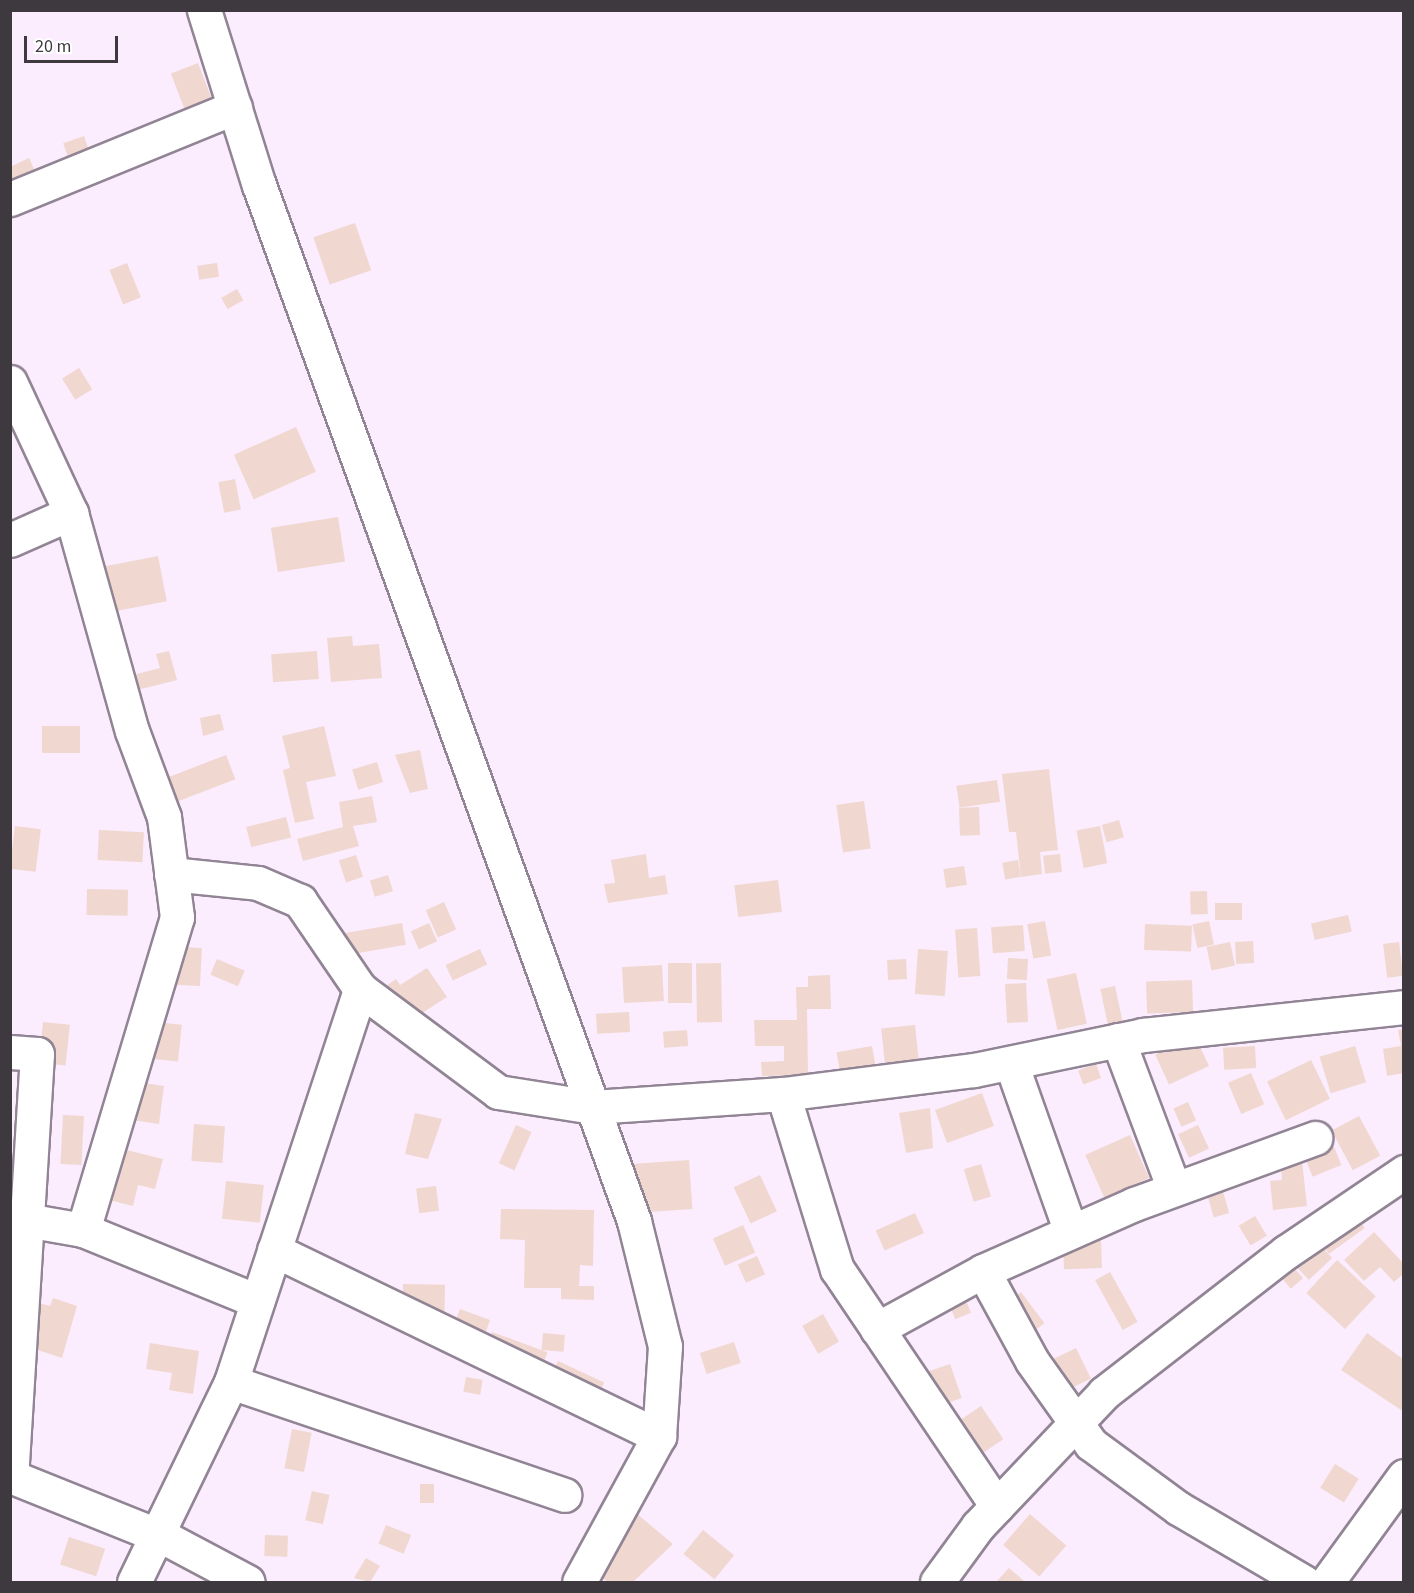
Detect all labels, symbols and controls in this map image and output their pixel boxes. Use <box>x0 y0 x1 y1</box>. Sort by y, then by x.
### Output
scale bar <box>27 24 122 62</box>
text: 20 m <box>35 34 71 59</box>

